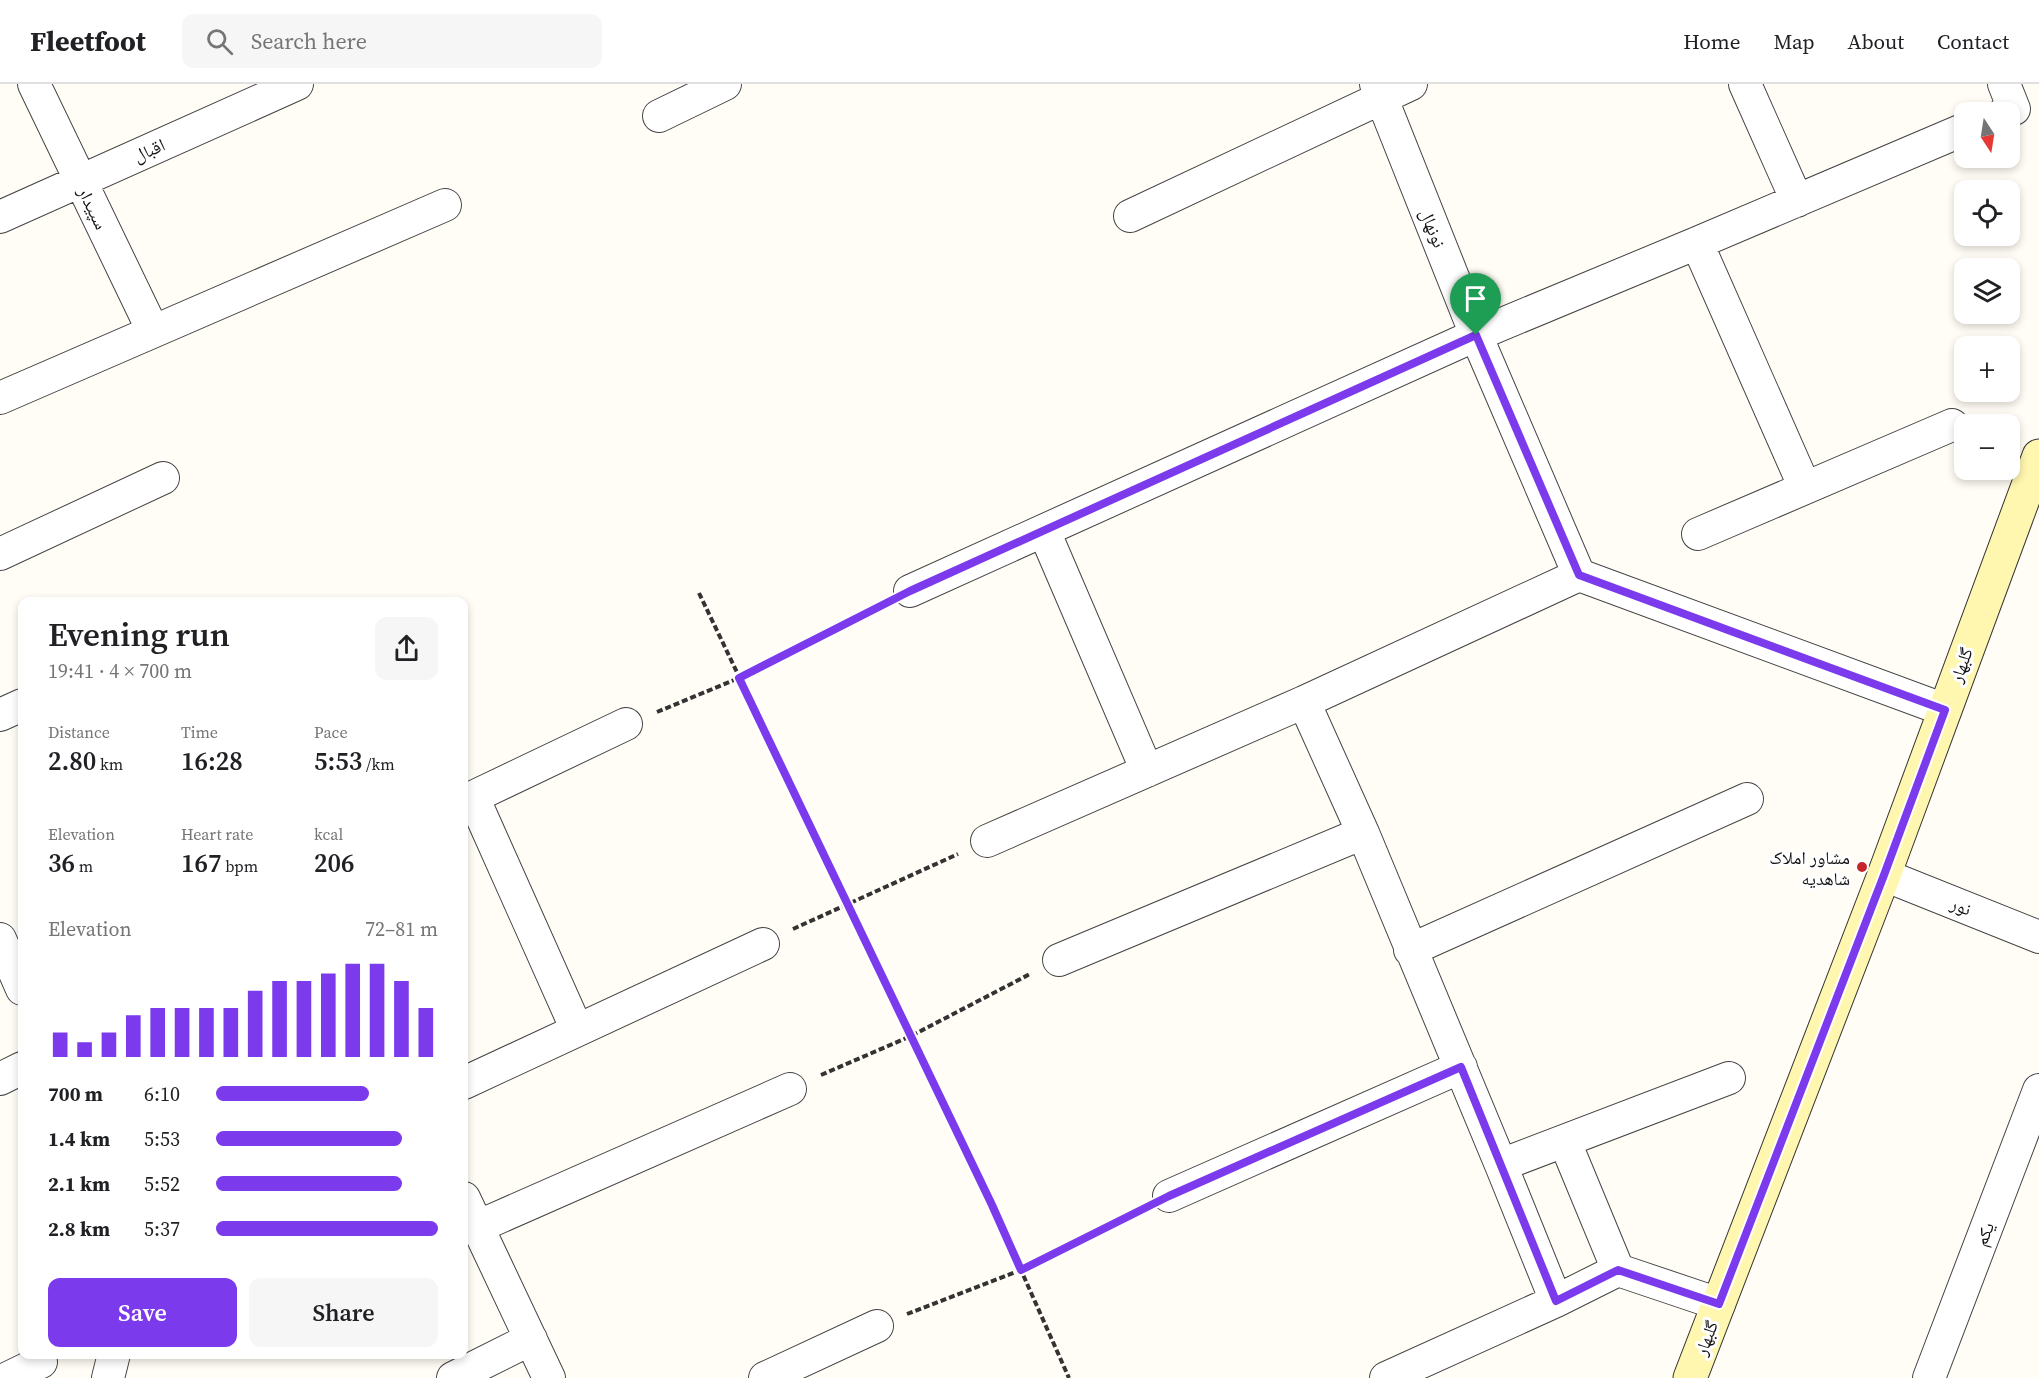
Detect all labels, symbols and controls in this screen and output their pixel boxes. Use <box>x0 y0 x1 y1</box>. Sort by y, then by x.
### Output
search box <box>182 14 602 68</box>
text: Fleetfoot <box>30 22 146 60</box>
icon: search <box>203 25 236 58</box>
text: Search here <box>251 26 367 56</box>
text: Home <box>1683 27 1741 56</box>
text: Map <box>1774 27 1815 56</box>
text: About <box>1848 27 1904 56</box>
text: Contact <box>1937 27 2009 56</box>
north arrow <box>1954 102 2020 168</box>
map controls <box>1954 102 2020 480</box>
street label: اقبال <box>129 132 169 168</box>
button: locate <box>1954 180 2020 246</box>
street label: سپیدار <box>72 182 114 234</box>
street label: نونهال <box>1414 205 1452 251</box>
button: layers <box>1954 258 2020 324</box>
pin <box>1450 273 1501 335</box>
icon: arrive <box>1459 282 1492 315</box>
button: + <box>1954 336 2020 402</box>
button: − <box>1954 414 2020 480</box>
text: Evening run <box>48 612 230 657</box>
button: share <box>375 617 438 680</box>
street label: گلبهار <box>1943 644 1979 687</box>
text: 19:41 · 4 × 700 m <box>48 657 192 685</box>
text: Distance <box>48 721 110 743</box>
text: Time <box>181 721 218 743</box>
text: Pace <box>314 721 348 743</box>
text: 2.80 <box>48 743 96 779</box>
text: 16:28 <box>181 743 243 779</box>
text: 5:53 <box>314 743 362 779</box>
text: km <box>96 753 123 775</box>
text: /km <box>362 753 395 775</box>
text: Elevation <box>48 823 115 845</box>
text: Heart rate <box>181 823 253 845</box>
text: kcal <box>314 823 343 845</box>
text: 36 <box>48 845 75 881</box>
text: 167 <box>181 845 222 881</box>
text: 206 <box>314 845 355 881</box>
place label: مشاور املاک شاهدیه <box>1769 845 1850 891</box>
text: m <box>75 855 93 877</box>
text: bpm <box>222 855 258 877</box>
marker: مشاور املاک شاهدیه <box>1855 860 1869 874</box>
street label: نور <box>1946 890 1975 921</box>
text: Elevation <box>48 915 132 943</box>
text: 72–81 m <box>365 915 438 943</box>
text: 700 m <box>48 1080 103 1108</box>
text: 6:10 <box>144 1080 180 1108</box>
text: 1.4 km <box>48 1125 110 1153</box>
text: 5:53 <box>144 1125 180 1153</box>
text: 2.1 km <box>48 1170 110 1198</box>
text: 5:52 <box>144 1170 180 1198</box>
text: 2.8 km <box>48 1215 110 1243</box>
text: 5:37 <box>144 1215 180 1243</box>
street label: یکم <box>1968 1218 2000 1250</box>
button: Save <box>48 1278 237 1347</box>
button: Share <box>249 1278 438 1347</box>
street label: گلبهار <box>1688 1316 1724 1360</box>

